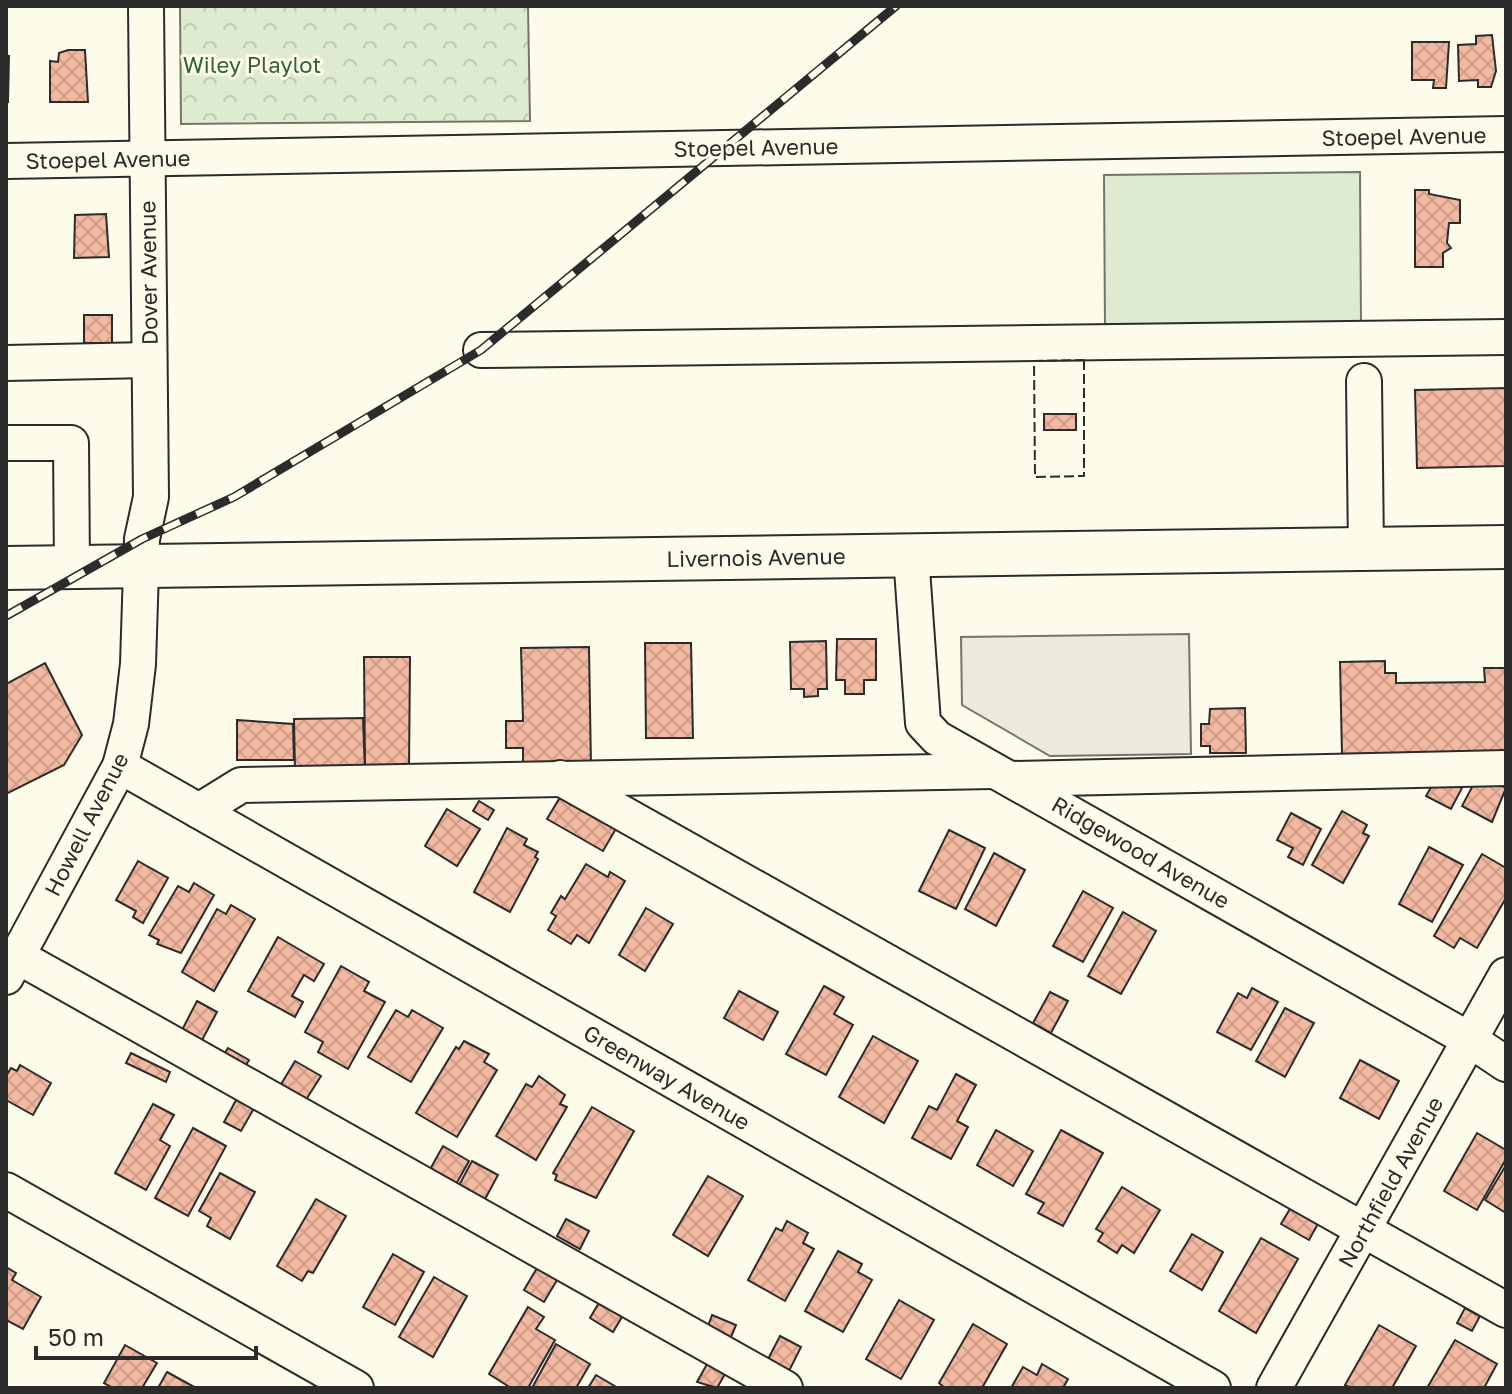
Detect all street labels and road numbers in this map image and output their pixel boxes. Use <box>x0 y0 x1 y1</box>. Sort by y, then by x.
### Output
street label: Stoepel Avenue <box>1321 121 1487 151</box>
street label: Stoepel Avenue <box>673 132 839 162</box>
street label: Stoepel Avenue <box>25 144 191 174</box>
street label: Dover Avenue <box>133 201 163 345</box>
street label: Livernois Avenue <box>666 542 846 572</box>
street label: Howell Avenue <box>38 748 134 900</box>
street label: Ridgewood Avenue <box>1047 790 1235 914</box>
street label: Greenway Avenue <box>579 1018 755 1136</box>
street label: Northfield Avenue <box>1332 1092 1448 1272</box>

